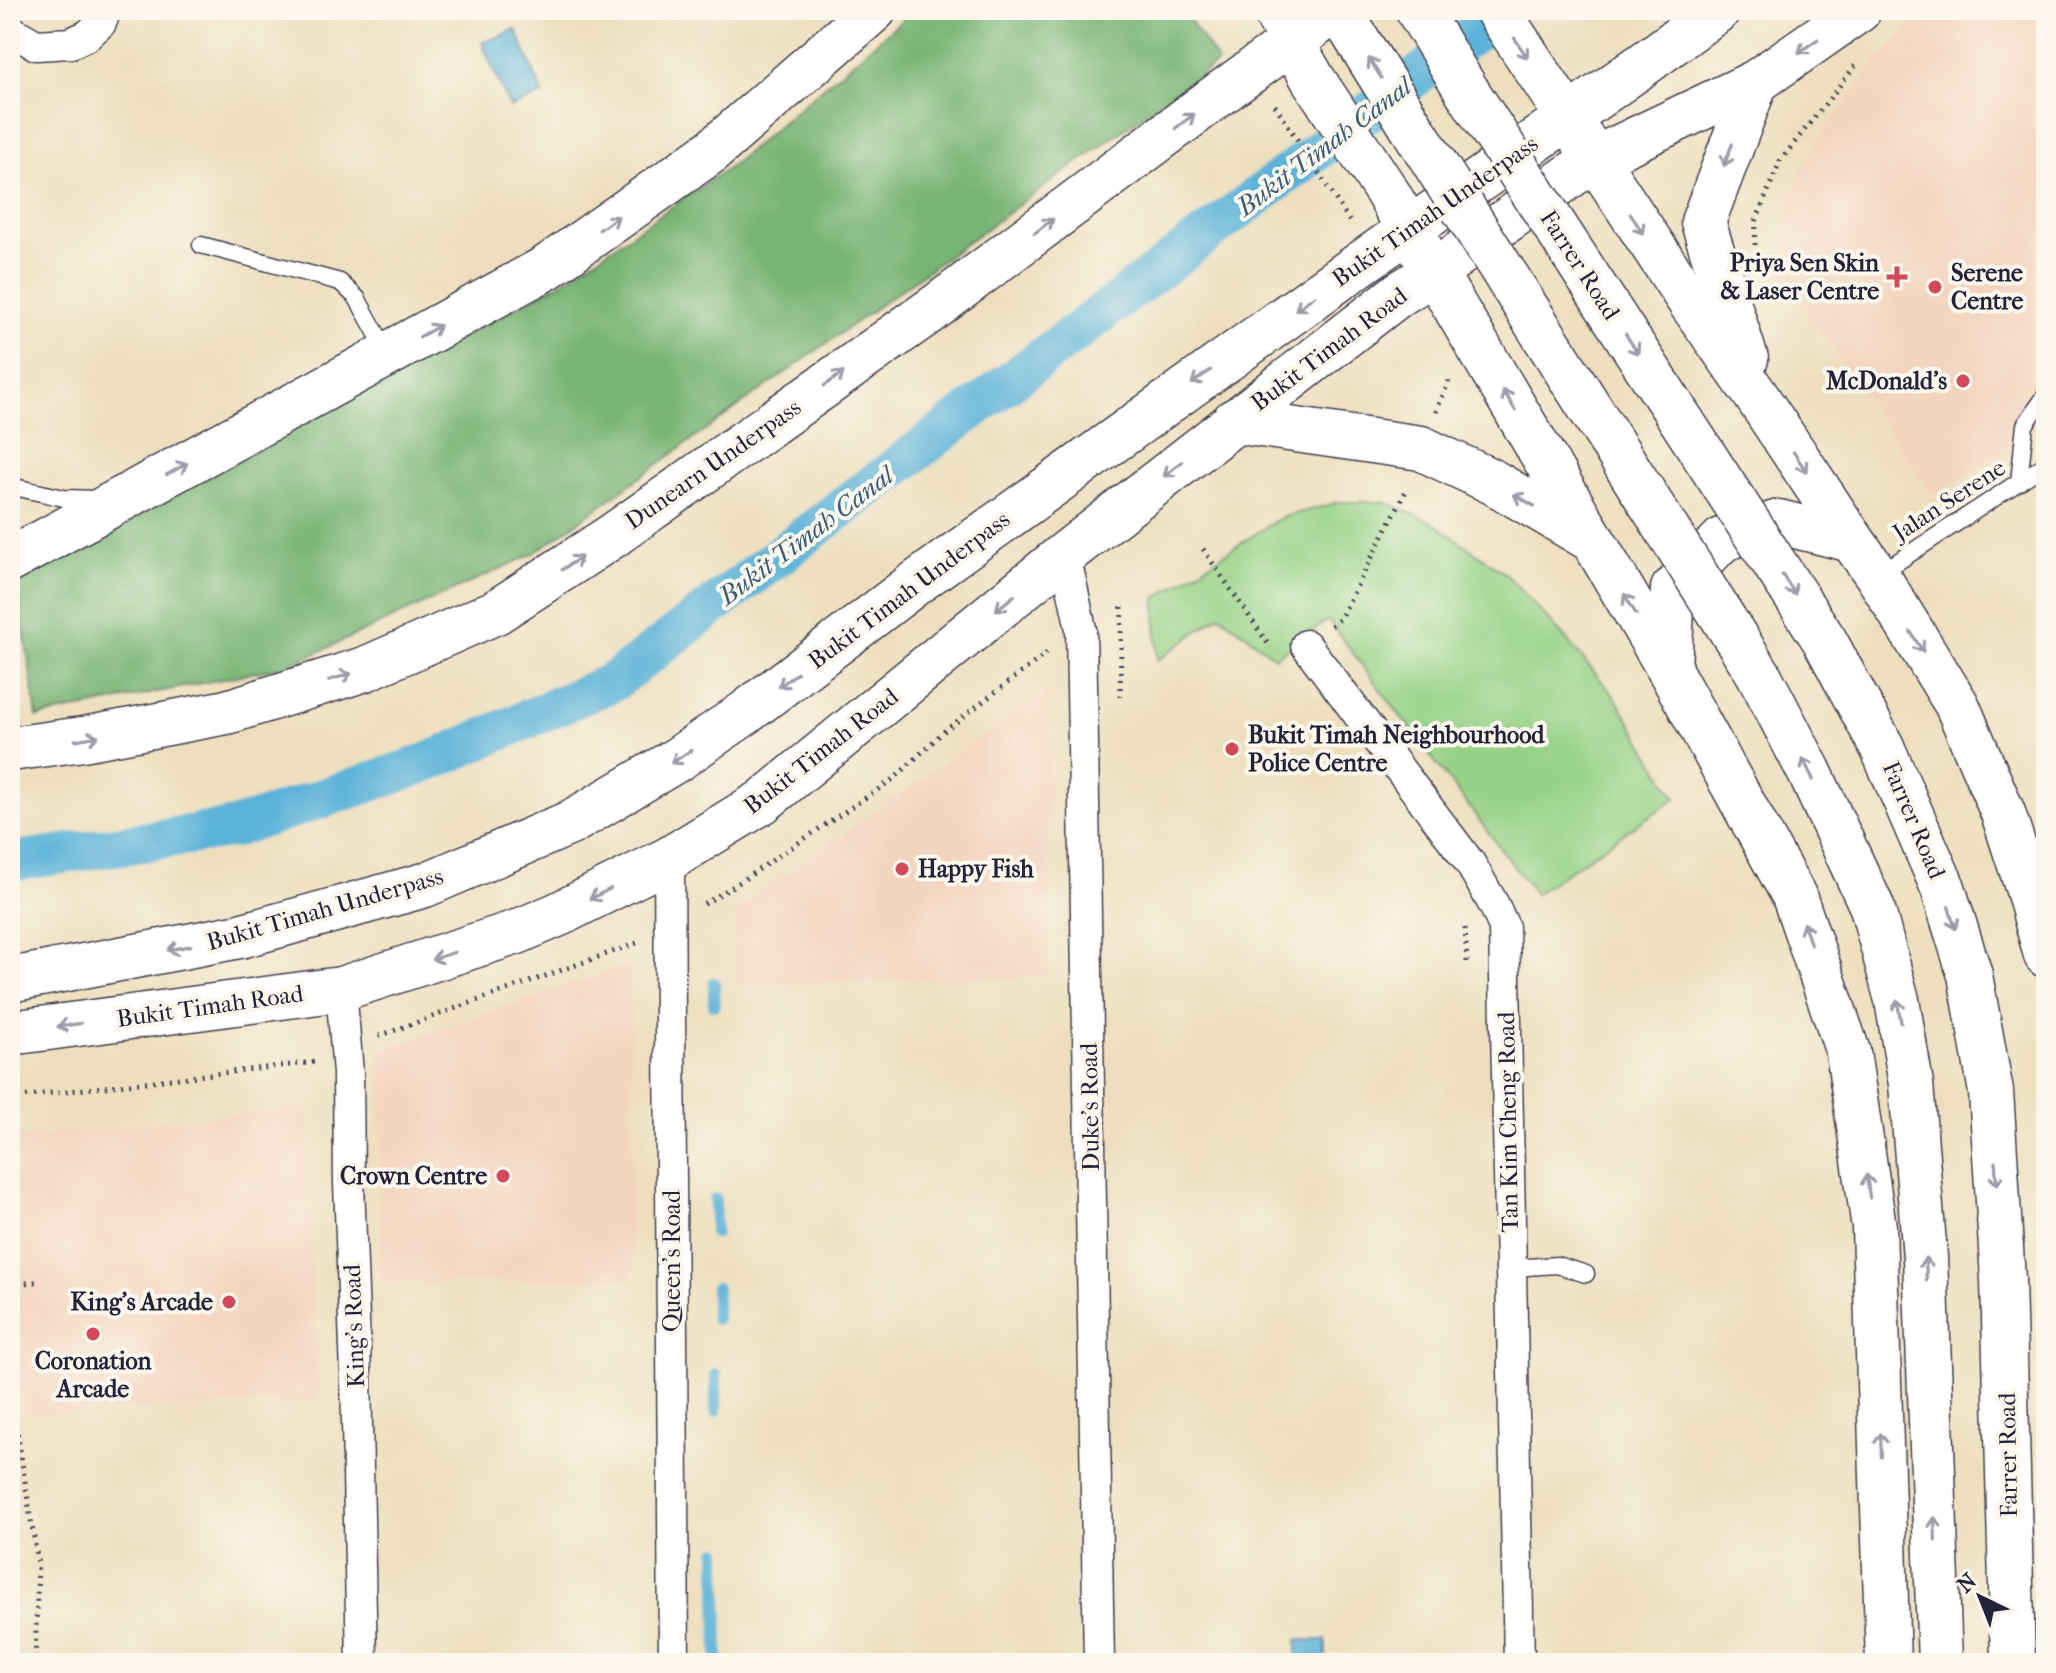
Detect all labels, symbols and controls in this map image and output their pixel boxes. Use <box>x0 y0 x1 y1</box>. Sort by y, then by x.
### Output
one-way arrow <box>1514 36 1530 59</box>
one-way arrow <box>1797 38 1819 54</box>
one-way arrow <box>1367 57 1383 80</box>
water label: Bukit Timah Canal <box>1229 70 1419 224</box>
one-way arrow <box>1174 112 1195 129</box>
street label: Bukit Timah Underpass <box>1327 129 1543 293</box>
one-way arrow <box>1720 142 1734 167</box>
street label: Farrer Road <box>1534 205 1626 326</box>
one-way arrow <box>1629 212 1645 235</box>
one-way arrow <box>598 215 620 231</box>
one-way arrow <box>1033 218 1054 235</box>
place label: Priya Sen Skin & Laser Centre <box>1720 249 1880 305</box>
place label: Serene Centre <box>1951 259 2023 315</box>
marker: Priya Sen Skin & Laser Centre <box>1886 266 1908 288</box>
marker: Serene Centre <box>1926 278 1944 296</box>
street label: Bukit Timah Road <box>1245 281 1413 417</box>
one-way arrow <box>1295 294 1316 311</box>
one-way arrow <box>417 323 441 338</box>
one-way arrow <box>1624 332 1640 355</box>
place label: McDonald's <box>1826 367 1947 395</box>
one-way arrow <box>1191 369 1212 386</box>
one-way arrow <box>823 371 844 388</box>
marker: McDonald's <box>1954 372 1972 390</box>
one-way arrow <box>1501 389 1517 412</box>
street label: Dunearn Underpass <box>620 393 806 535</box>
one-way arrow <box>1792 450 1809 472</box>
street label: Jalan Serene <box>1886 453 2011 548</box>
water label: Bukit Timah Canal <box>711 459 901 613</box>
one-way arrow <box>1163 460 1184 478</box>
one-way arrow <box>165 461 188 477</box>
one-way arrow <box>1513 492 1536 508</box>
street label: Bukit Timah Underpass <box>803 505 1015 675</box>
one-way arrow <box>560 554 582 571</box>
one-way arrow <box>1781 574 1797 596</box>
one-way arrow <box>1622 593 1638 616</box>
one-way arrow <box>995 594 1016 612</box>
one-way arrow <box>1910 630 1926 653</box>
one-way arrow <box>326 669 352 684</box>
one-way arrow <box>778 671 799 688</box>
street label: Bukit Timah Road <box>738 681 904 820</box>
place label: Bukit Timah Neighbourhood Police Centre <box>1248 721 1545 777</box>
one-way arrow <box>74 730 99 745</box>
marker: Bukit Timah Neighbourhood Police Centre <box>1223 740 1241 758</box>
one-way arrow <box>670 749 692 765</box>
one-way arrow <box>1799 757 1815 781</box>
street label: Farrer Road <box>1877 757 1952 884</box>
place label: Happy Fish <box>918 855 1034 883</box>
marker: Happy Fish <box>893 860 911 878</box>
street label: Bukit Timah Underpass <box>203 862 447 956</box>
one-way arrow <box>588 886 612 902</box>
one-way arrow <box>1945 905 1960 931</box>
one-way arrow <box>1799 922 1813 947</box>
one-way arrow <box>167 941 193 956</box>
one-way arrow <box>430 949 456 964</box>
street label: Bukit Timah Road <box>115 979 306 1033</box>
one-way arrow <box>1890 999 1905 1024</box>
street label: Tan Kim Cheng Road <box>1492 1011 1524 1233</box>
one-way arrow <box>57 1018 82 1033</box>
street label: Duke's Road <box>1075 1042 1105 1171</box>
one-way arrow <box>1989 1160 2004 1187</box>
place label: Crown Centre <box>340 1162 487 1190</box>
marker: Crown Centre <box>494 1167 512 1185</box>
one-way arrow <box>1860 1174 1875 1199</box>
street label: Queen's Road <box>658 1189 686 1332</box>
one-way arrow <box>1918 1256 1933 1283</box>
street label: King's Road <box>338 1263 370 1388</box>
place label: King's Arcade <box>70 1288 213 1316</box>
marker: King's Arcade <box>220 1293 238 1311</box>
marker: Coronation Arcade <box>84 1325 102 1343</box>
place label: Coronation Arcade <box>35 1347 152 1403</box>
street label: Farrer Road <box>1993 1391 2023 1518</box>
one-way arrow <box>1873 1432 1888 1459</box>
one-way arrow <box>1928 1516 1943 1543</box>
north arrow <box>1940 1557 2020 1637</box>
text: N <box>1952 1568 1982 1598</box>

